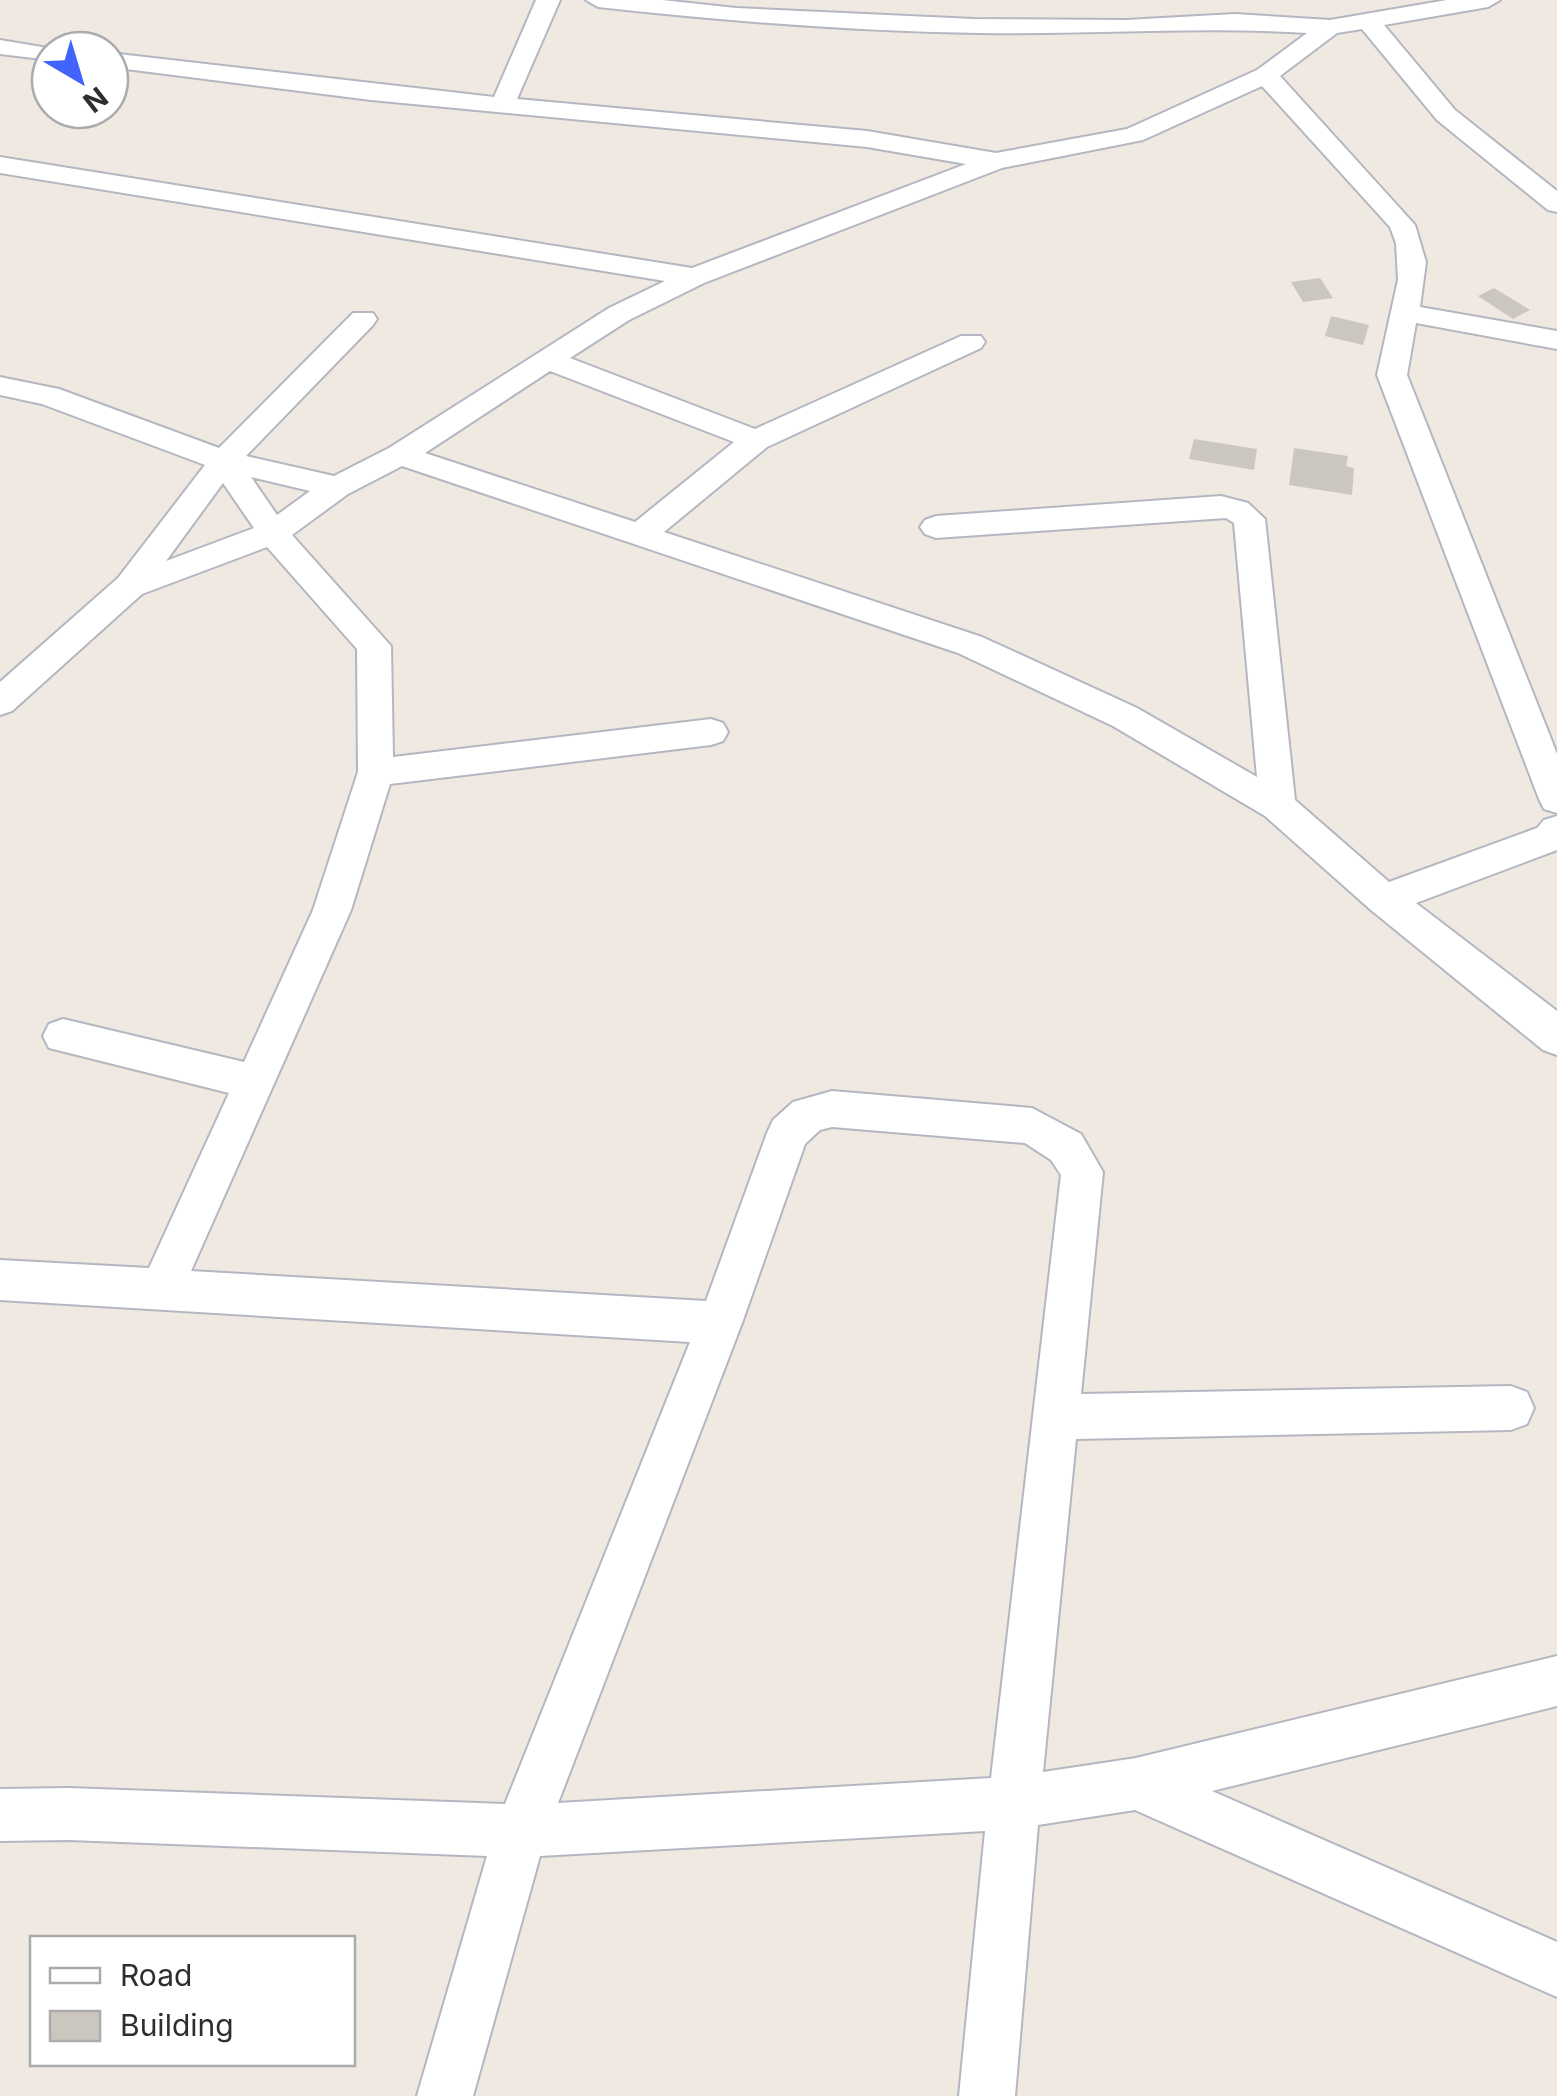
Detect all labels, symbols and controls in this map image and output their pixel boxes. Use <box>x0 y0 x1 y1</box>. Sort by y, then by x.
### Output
north arrow <box>30 30 130 130</box>
text: N <box>77 80 114 120</box>
legend <box>30 1936 355 2066</box>
text: Road <box>120 1957 192 1993</box>
text: Building <box>120 2007 234 2043</box>

